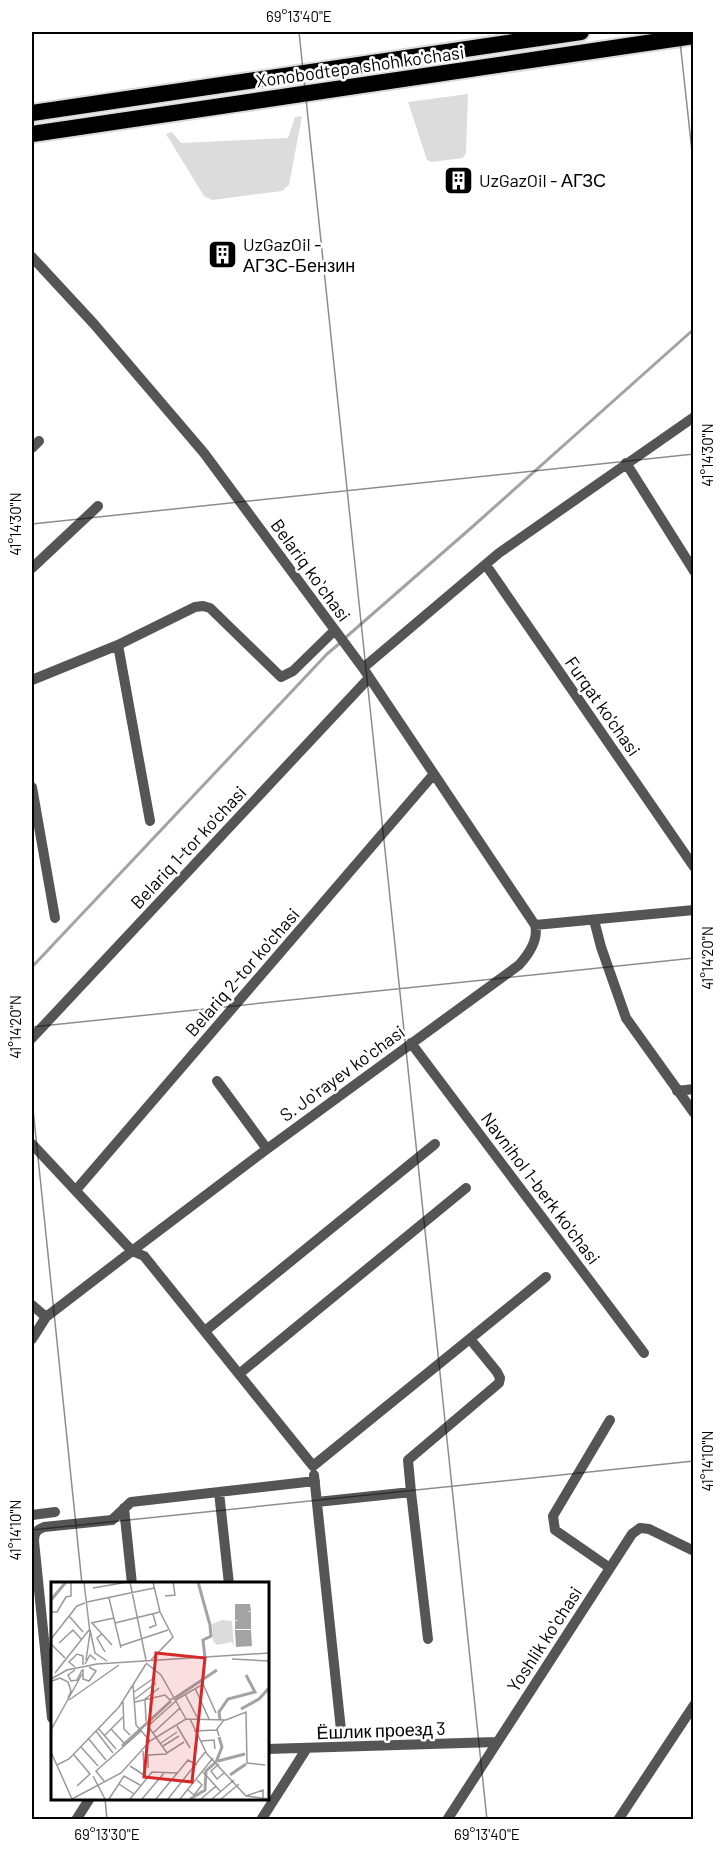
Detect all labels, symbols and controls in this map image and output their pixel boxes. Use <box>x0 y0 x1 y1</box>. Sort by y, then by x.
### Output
text: 69°13'40"E <box>266 7 332 25</box>
street label: Xonobodtepa shoh ko'chasi <box>254 40 466 92</box>
building icon: UzGazOil - АГЗС <box>442 164 474 196</box>
place label: UzGazOil - АГЗС <box>479 169 606 191</box>
place label: UzGazOil - АГЗС-Бензин <box>243 233 355 276</box>
building icon: UzGazOil - АГЗС-Бензин <box>206 238 238 270</box>
text: 41°14'30"N <box>698 423 716 487</box>
text: 41°14'30"N <box>6 492 24 556</box>
street label: Belariq koʻchasi <box>266 514 356 626</box>
street label: Furqat ko'chasi <box>561 652 645 760</box>
street label: Belariq 1-tor ko'chasi <box>126 781 250 913</box>
street label: Belariq 2-tor ko'chasi <box>180 903 304 1041</box>
text: 41°14'20"N <box>698 926 716 990</box>
text: 41°14'20"N <box>6 995 24 1059</box>
street label: S. Joʻrayev koʻchasi <box>275 1020 409 1126</box>
street label: Navnihol 1-berk ko'chasi <box>477 1108 605 1268</box>
text: 41°14'10"N <box>698 1431 716 1491</box>
text: 41°14'10"N <box>6 1500 24 1560</box>
inset map <box>51 1582 268 1800</box>
street label: Yoshlik koʻchasi <box>502 1582 586 1696</box>
street label: Ёшлик проезд 3 <box>316 1717 446 1743</box>
text: 69°13'30"E <box>74 1825 140 1843</box>
text: 69°13'40"E <box>454 1825 520 1843</box>

